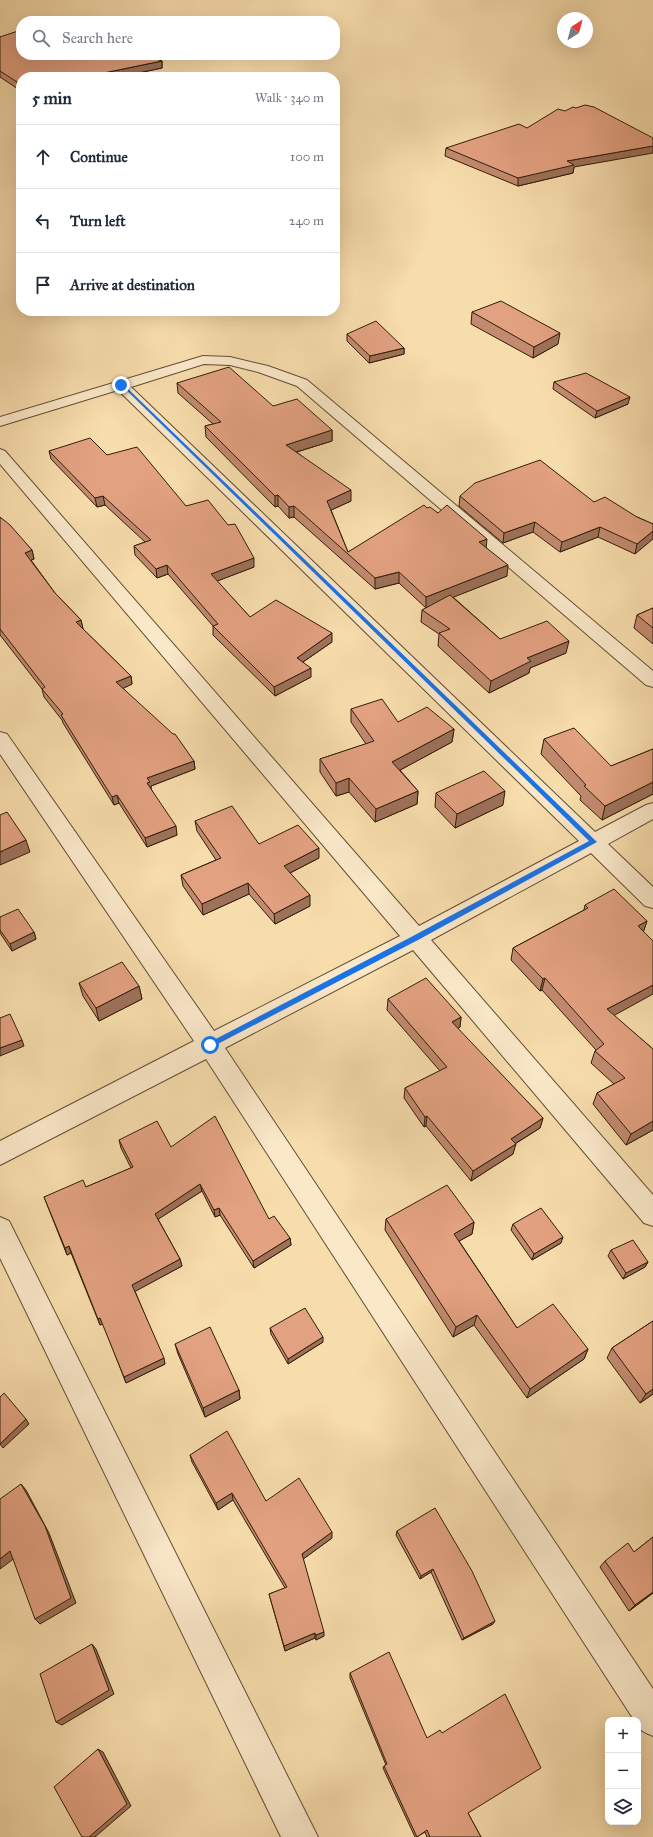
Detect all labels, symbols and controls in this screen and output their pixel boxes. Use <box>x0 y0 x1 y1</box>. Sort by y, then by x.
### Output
north arrow <box>557 12 593 48</box>
search box <box>16 16 340 60</box>
icon: search <box>30 27 52 49</box>
text: Search here <box>62 29 133 47</box>
text: 5 min <box>32 88 72 109</box>
text: Walk · 340 m <box>255 90 324 106</box>
icon: ahead <box>32 146 54 168</box>
text: Continue <box>70 148 128 166</box>
text: 100 m <box>290 149 324 165</box>
icon: left <box>32 210 54 232</box>
text: Turn left <box>70 212 126 230</box>
text: 240 m <box>289 213 324 229</box>
icon: arrive <box>32 274 54 296</box>
text: Arrive at destination <box>70 276 195 294</box>
route end <box>112 376 130 394</box>
route start <box>201 1036 219 1054</box>
map controls <box>605 1717 641 1825</box>
button: + <box>605 1717 641 1753</box>
button: − <box>605 1753 641 1789</box>
button: layers <box>605 1789 641 1825</box>

